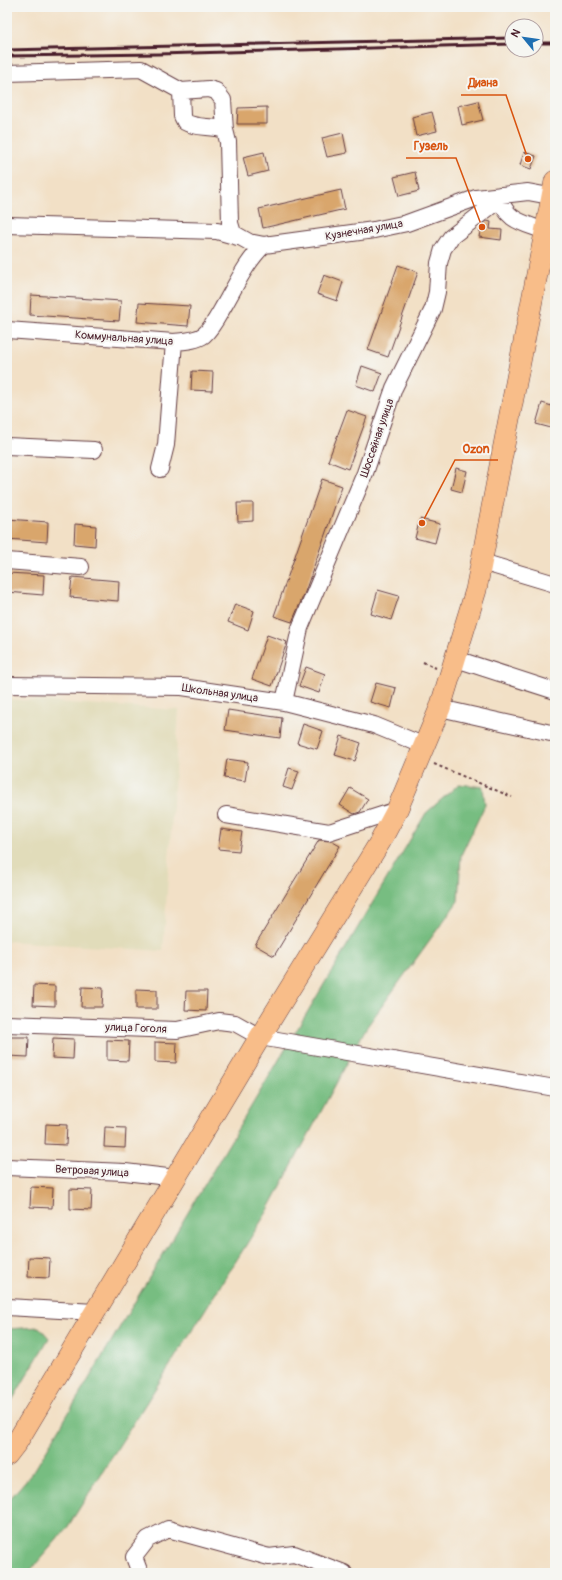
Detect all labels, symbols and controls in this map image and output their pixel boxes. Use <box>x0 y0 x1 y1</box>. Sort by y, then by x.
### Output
north arrow <box>504 18 544 58</box>
text: N <box>508 26 523 40</box>
callout: Диана <box>461 71 506 95</box>
text: Диана <box>467 76 498 91</box>
callout: Гузель <box>406 134 456 158</box>
text: Гузель <box>414 139 449 154</box>
street label: Кузнечная улица <box>324 217 404 243</box>
street label: Коммунальная улица <box>74 328 174 348</box>
street label: Шоссейная улица <box>357 397 397 479</box>
callout: Ozon <box>455 436 498 460</box>
text: Ozon <box>463 442 490 457</box>
street label: Школьная улица <box>181 681 259 705</box>
street label: улица Гоголя <box>104 1020 167 1036</box>
street label: Ветровая улица <box>55 1163 129 1179</box>

